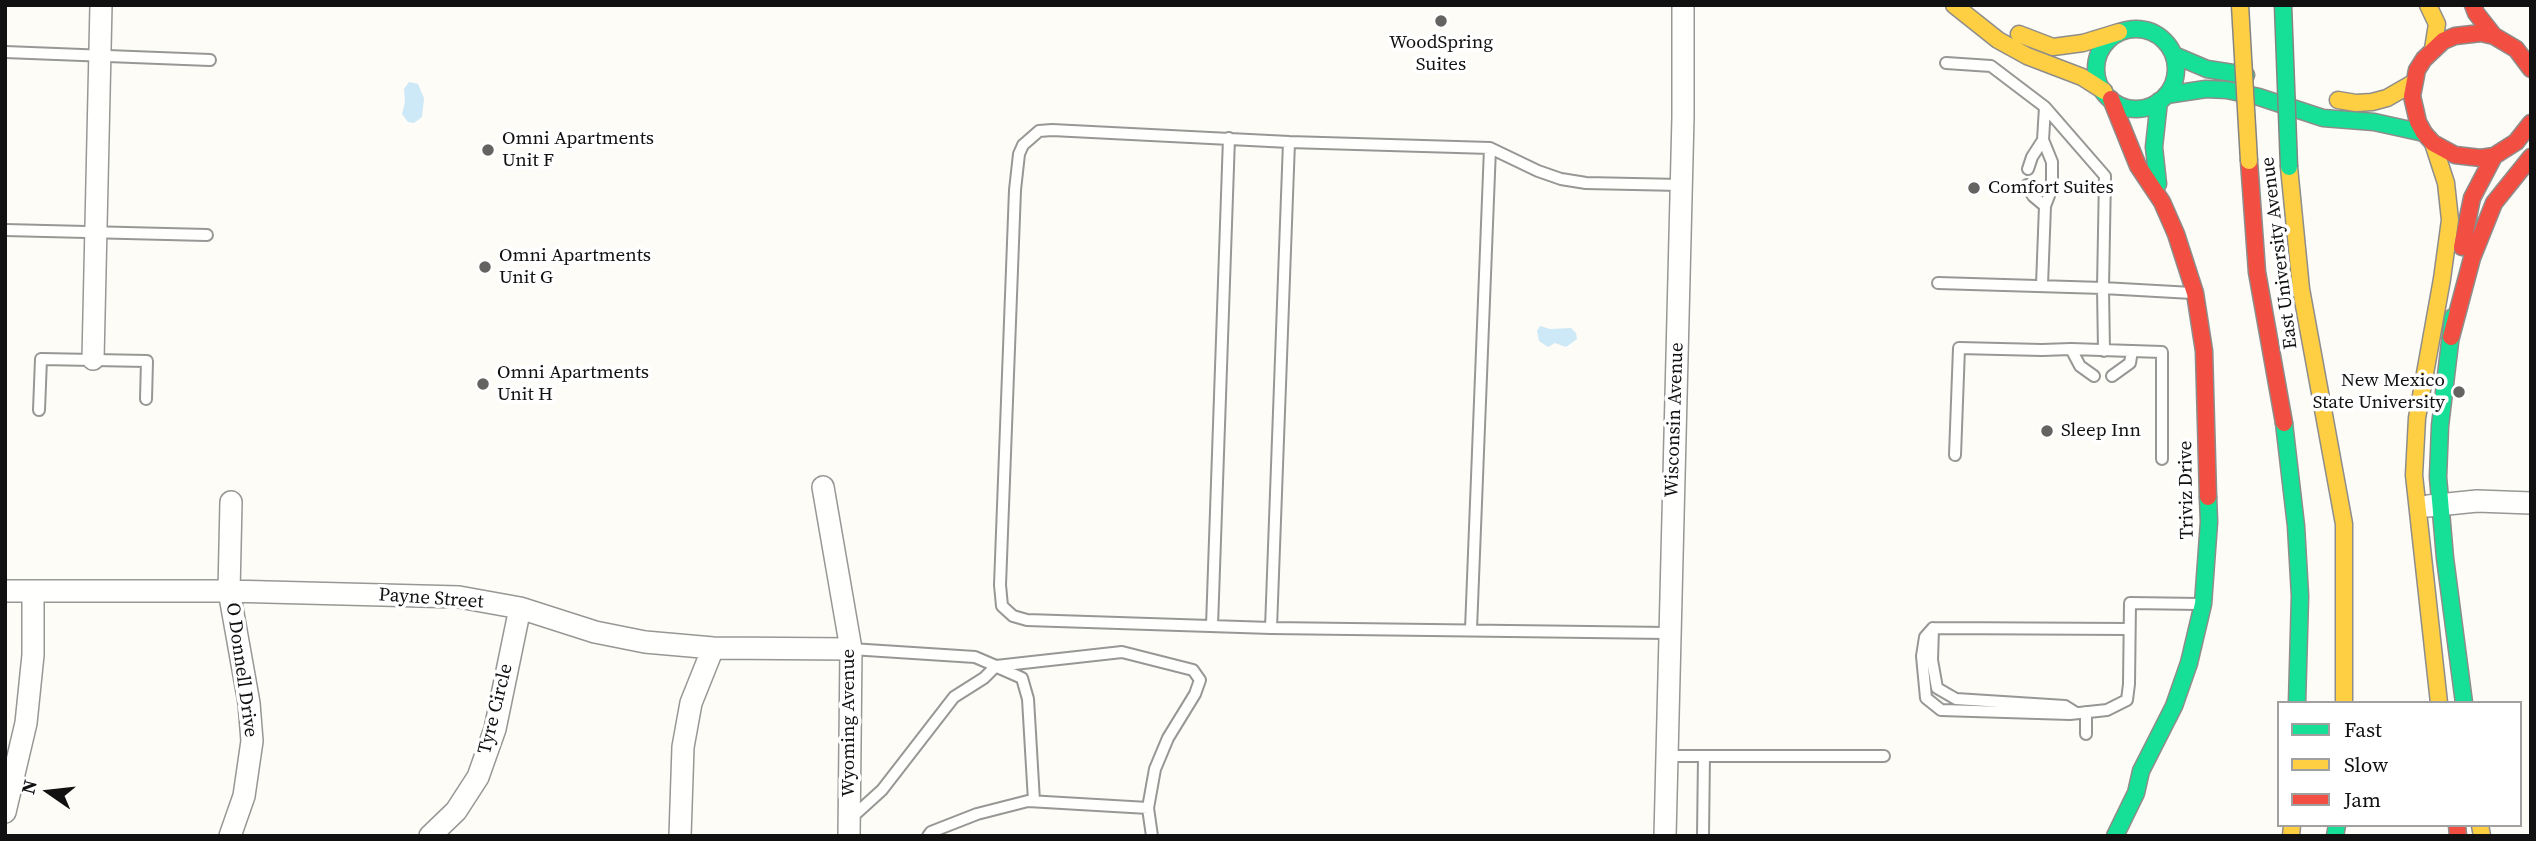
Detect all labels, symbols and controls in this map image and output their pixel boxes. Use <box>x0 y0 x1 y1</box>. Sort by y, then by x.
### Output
marker: WoodSpring Suites <box>1433 13 1449 29</box>
place label: WoodSpring Suites <box>1389 32 1493 76</box>
place label: Omni Apartments Unit F <box>502 128 654 172</box>
marker: Omni Apartments Unit F <box>480 142 496 158</box>
street label: East University Avenue <box>2257 156 2303 350</box>
place label: Comfort Suites <box>1988 177 2114 199</box>
marker: Comfort Suites <box>1966 180 1982 196</box>
place label: Omni Apartments Unit G <box>499 245 651 289</box>
marker: Omni Apartments Unit G <box>477 259 493 275</box>
street label: Wisconsin Avenue <box>1661 342 1689 498</box>
place label: Omni Apartments Unit H <box>497 362 649 406</box>
place label: New Mexico State University <box>2313 370 2445 414</box>
marker: Omni Apartments Unit H <box>475 376 491 392</box>
marker: New Mexico State University <box>2451 384 2467 400</box>
place label: Sleep Inn <box>2061 420 2141 442</box>
marker: Sleep Inn <box>2039 423 2055 439</box>
street label: Triviz Drive <box>2175 441 2199 539</box>
street label: Payne Street <box>378 584 484 614</box>
street label: O Donnell Drive <box>220 601 262 739</box>
street label: Wyoming Avenue <box>838 649 860 797</box>
street label: Tyre Circle <box>474 661 518 757</box>
legend <box>2277 701 2522 827</box>
text: Fast <box>2344 715 2382 744</box>
text: Slow <box>2344 750 2388 779</box>
north arrow <box>14 757 84 827</box>
text: N <box>14 777 43 797</box>
text: Jam <box>2344 785 2381 814</box>

